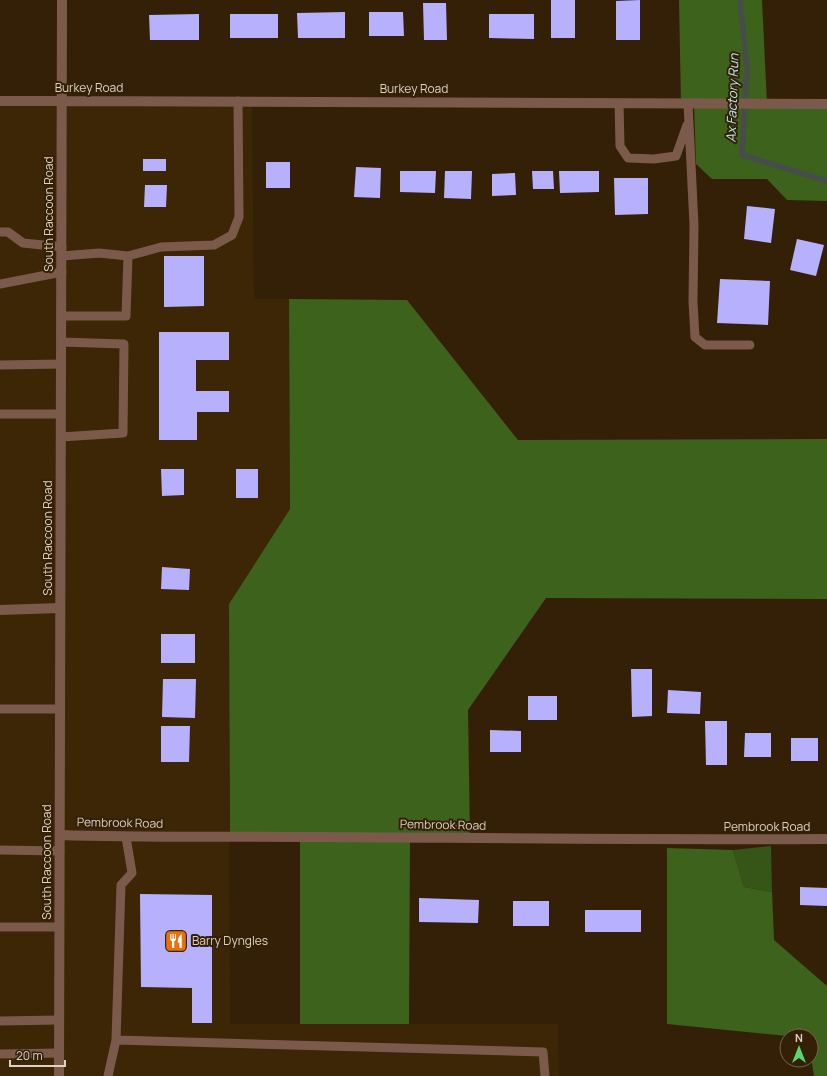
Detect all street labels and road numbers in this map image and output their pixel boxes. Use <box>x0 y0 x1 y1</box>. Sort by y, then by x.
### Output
street label: Burkey Road <box>55 79 123 96</box>
street label: Burkey Road <box>380 80 448 97</box>
street label: South Raccoon Road <box>40 156 57 272</box>
street label: South Raccoon Road <box>39 480 56 596</box>
street label: South Raccoon Road <box>38 804 55 920</box>
street label: Pembrook Road <box>77 813 163 832</box>
street label: Pembrook Road <box>400 815 486 834</box>
street label: Pembrook Road <box>724 818 810 835</box>

